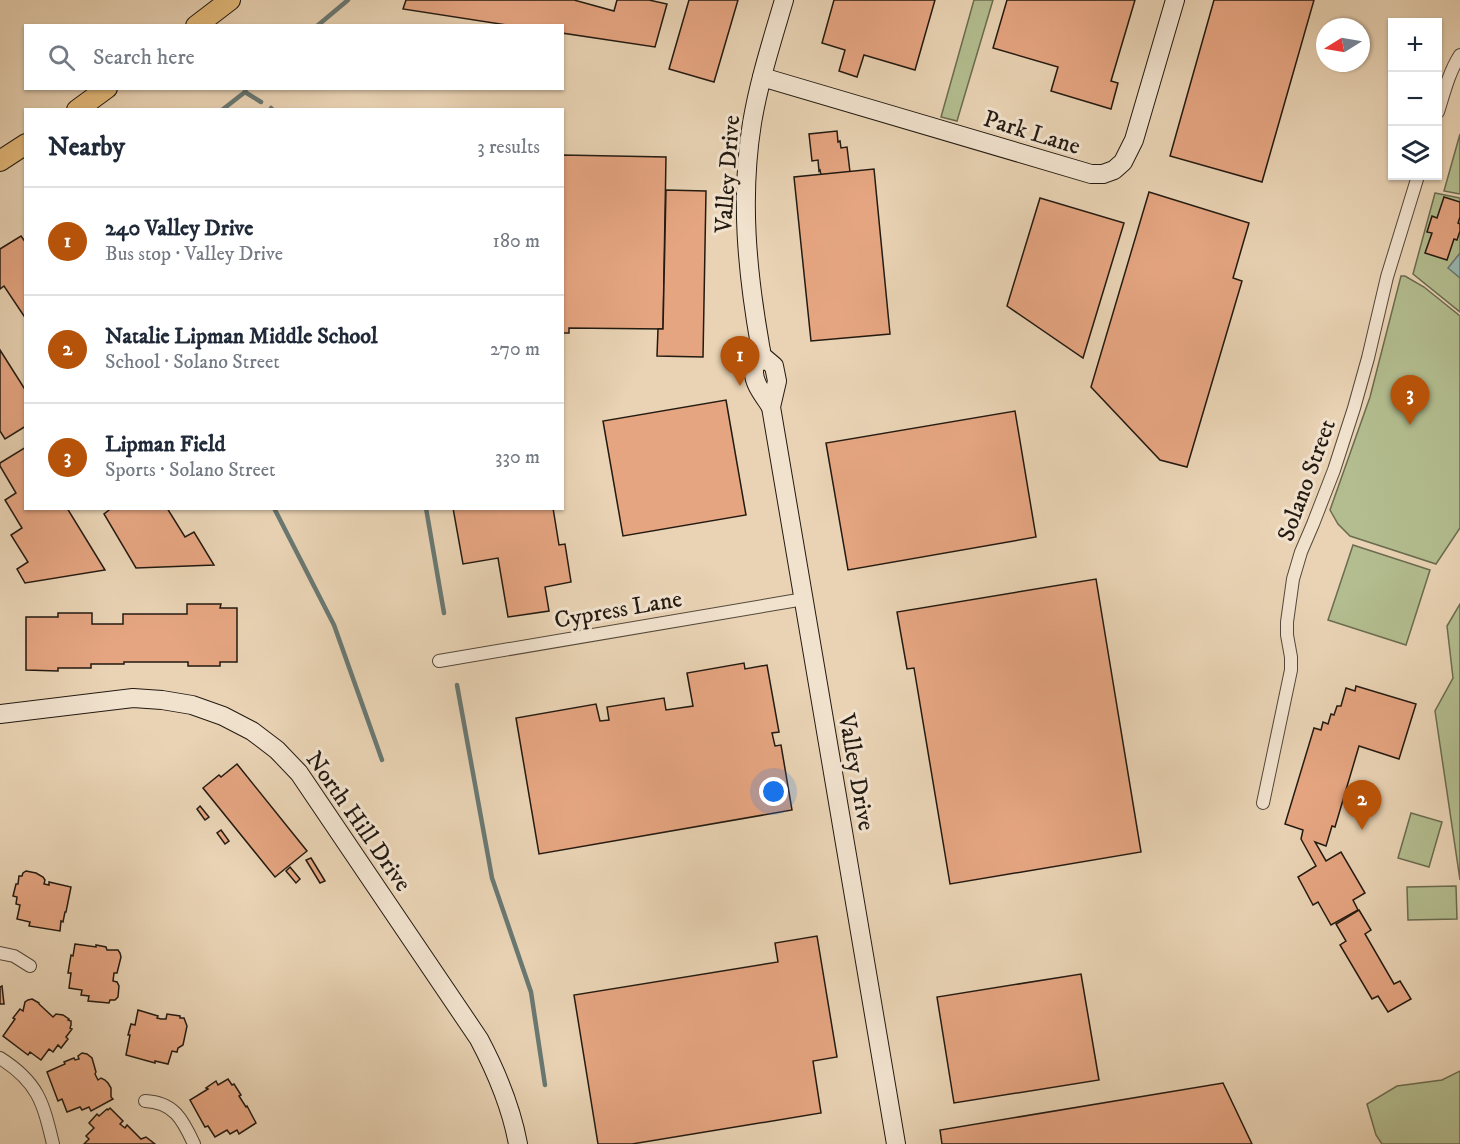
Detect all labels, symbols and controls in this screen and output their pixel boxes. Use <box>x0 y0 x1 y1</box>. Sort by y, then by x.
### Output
north arrow <box>1316 18 1370 72</box>
map controls <box>1388 18 1442 180</box>
button: + <box>1388 18 1442 72</box>
search box <box>24 24 564 90</box>
icon: search <box>45 41 78 74</box>
text: Search here <box>93 44 195 71</box>
button: − <box>1388 72 1442 126</box>
street label: Park Lane <box>980 104 1084 162</box>
street label: Valley Drive <box>709 114 747 235</box>
button: layers <box>1388 126 1442 180</box>
text: Nearby <box>48 131 125 164</box>
text: 3 results <box>477 135 540 160</box>
text: 240 Valley Drive <box>105 215 253 242</box>
text: 1 <box>64 229 71 254</box>
text: 180 m <box>493 229 540 254</box>
text: Bus stop · Valley Drive <box>105 242 283 267</box>
text: Natalie Lipman Middle School <box>105 323 378 350</box>
pin: 1 <box>720 336 760 386</box>
text: 2 <box>63 337 72 362</box>
text: 270 m <box>490 337 540 362</box>
text: School · Solano Street <box>105 350 280 375</box>
pin: 3 <box>1390 376 1430 425</box>
street label: Solano Street <box>1271 415 1343 545</box>
text: Lipman Field <box>105 431 226 458</box>
text: 3 <box>64 445 71 470</box>
text: 330 m <box>495 445 540 470</box>
text: Sports · Solano Street <box>105 458 275 483</box>
street label: Cypress Lane <box>552 584 684 636</box>
street label: Valley Drive <box>831 710 881 833</box>
street label: North Hill Drive <box>299 746 418 898</box>
your location <box>759 777 788 806</box>
pin: 2 <box>1342 780 1382 830</box>

